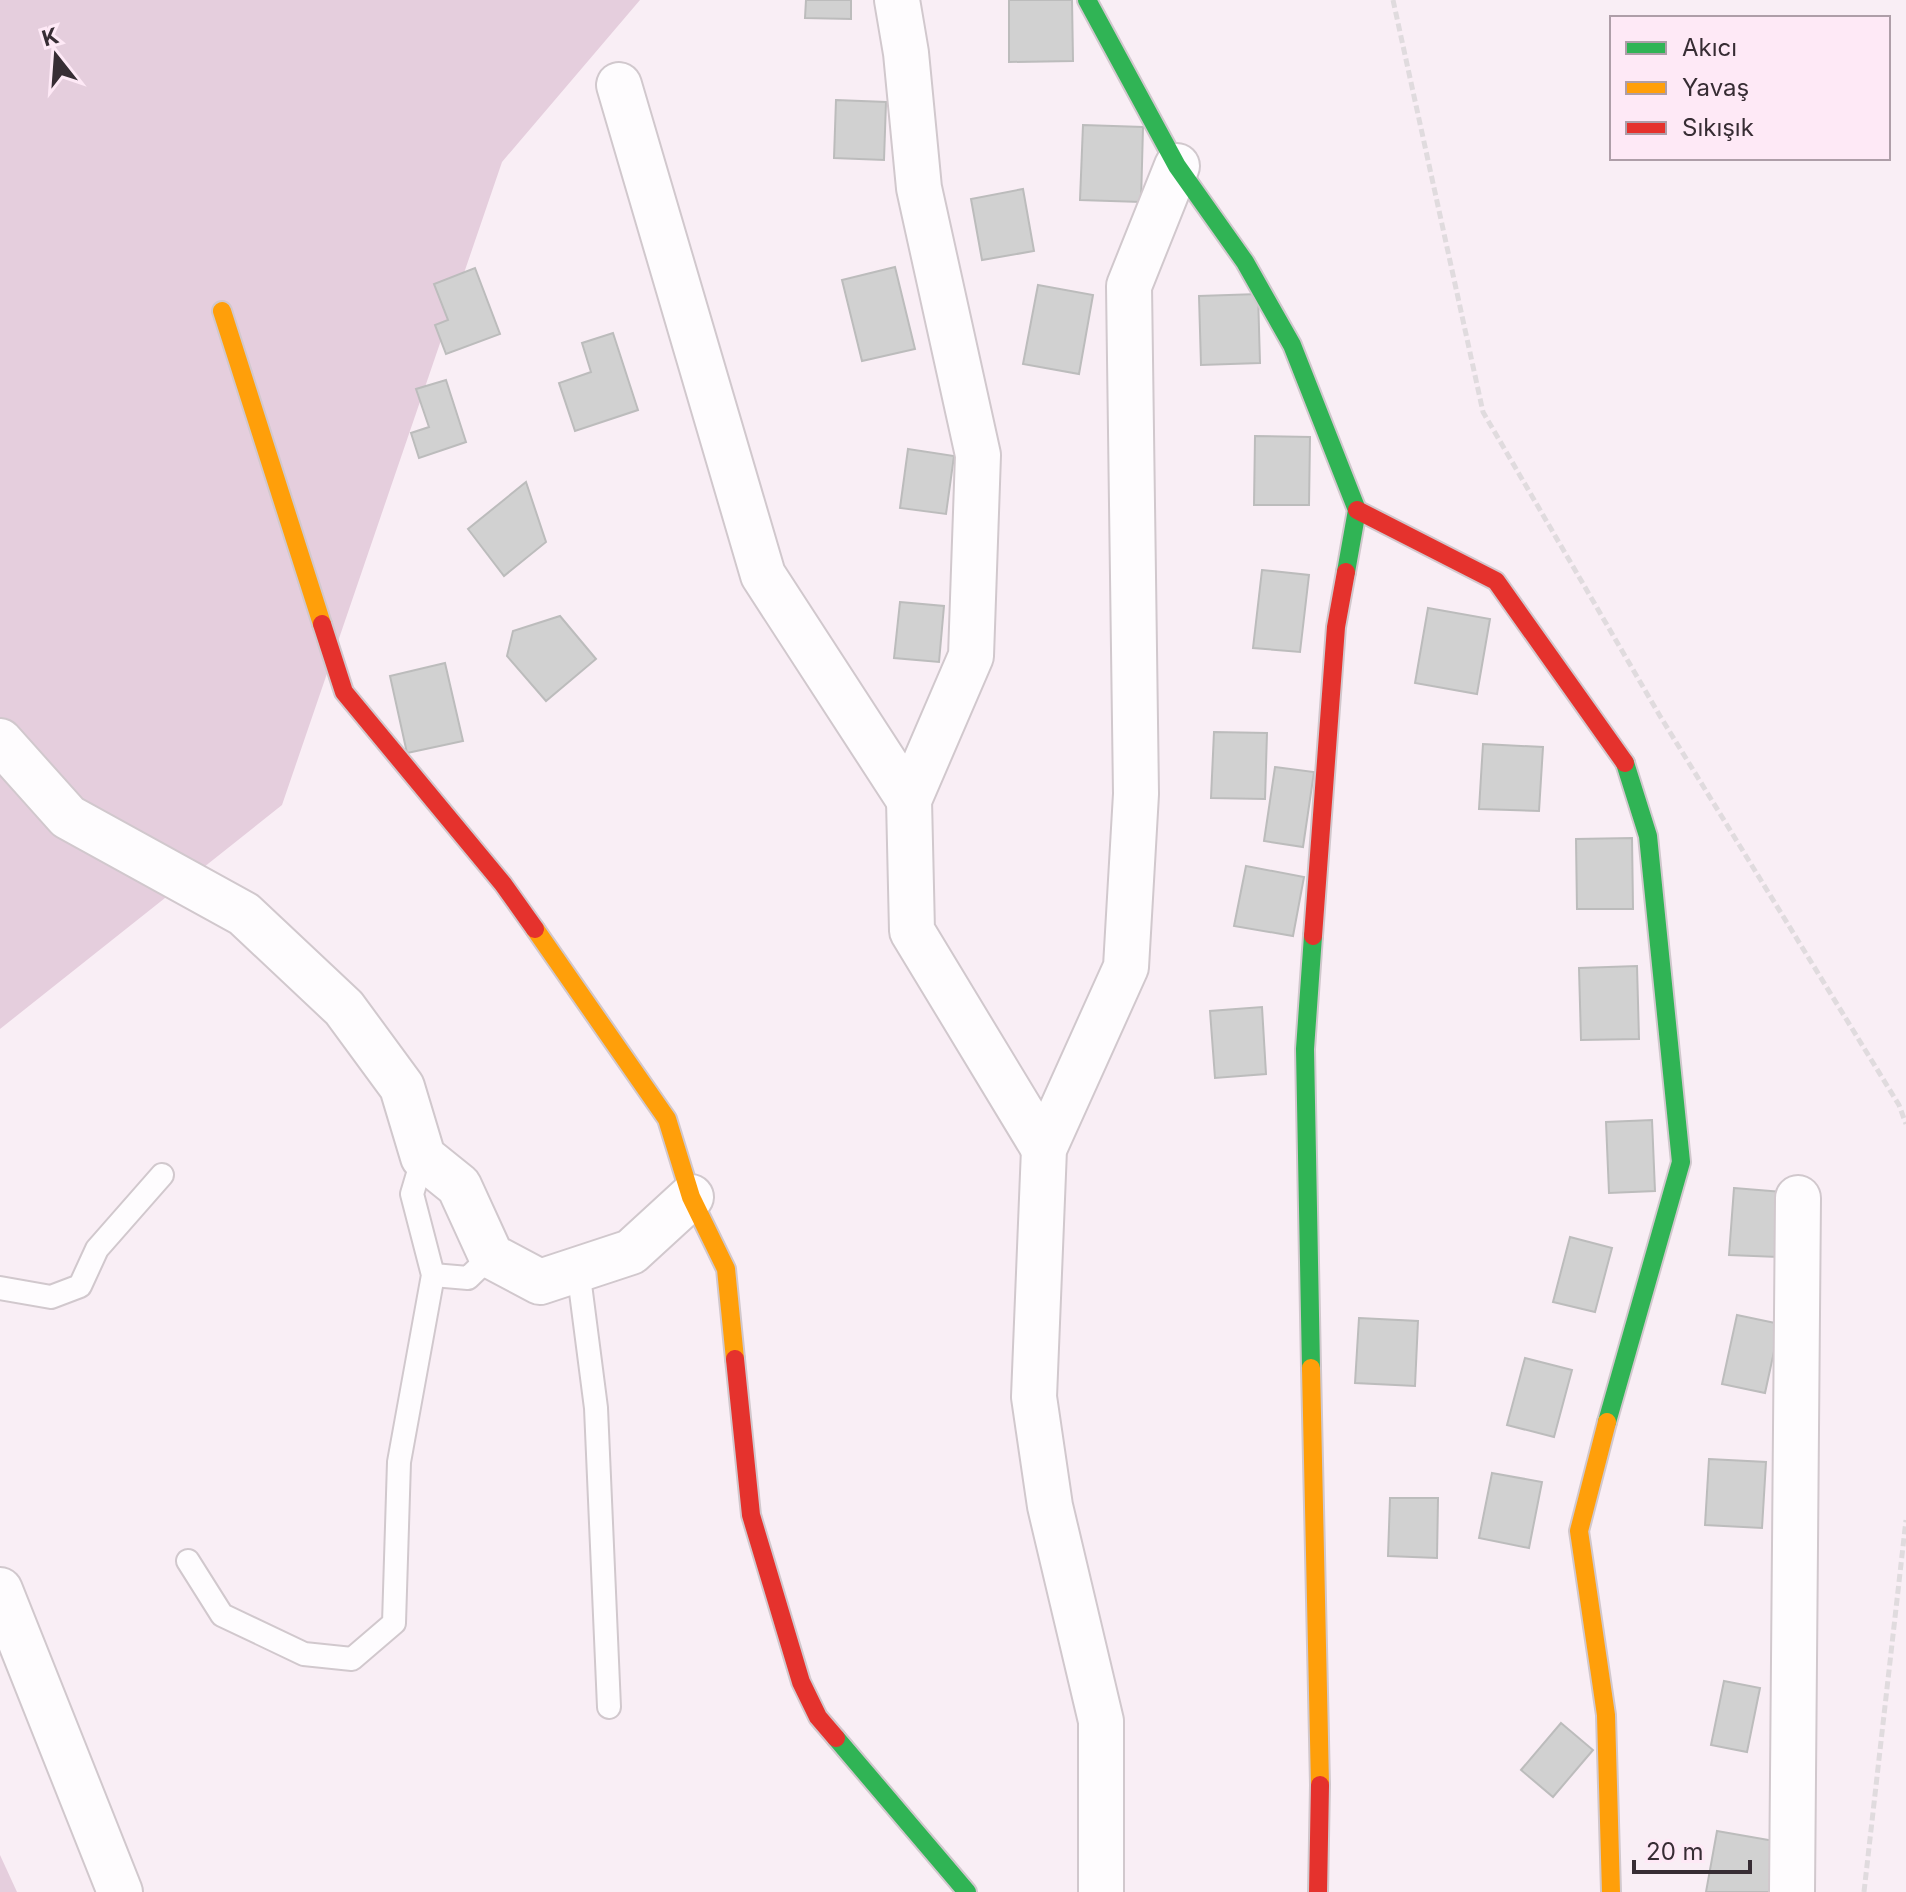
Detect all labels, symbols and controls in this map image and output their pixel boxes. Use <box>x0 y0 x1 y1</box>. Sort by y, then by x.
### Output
north arrow <box>16 16 96 96</box>
legend <box>1610 16 1890 160</box>
text: K <box>39 22 62 52</box>
text: Akıcı <box>1682 33 1737 62</box>
text: Yavaş <box>1682 73 1749 102</box>
text: Sıkışık <box>1682 113 1754 142</box>
scale bar <box>1634 1824 1750 1874</box>
text: 20 m <box>1646 1837 1704 1866</box>

